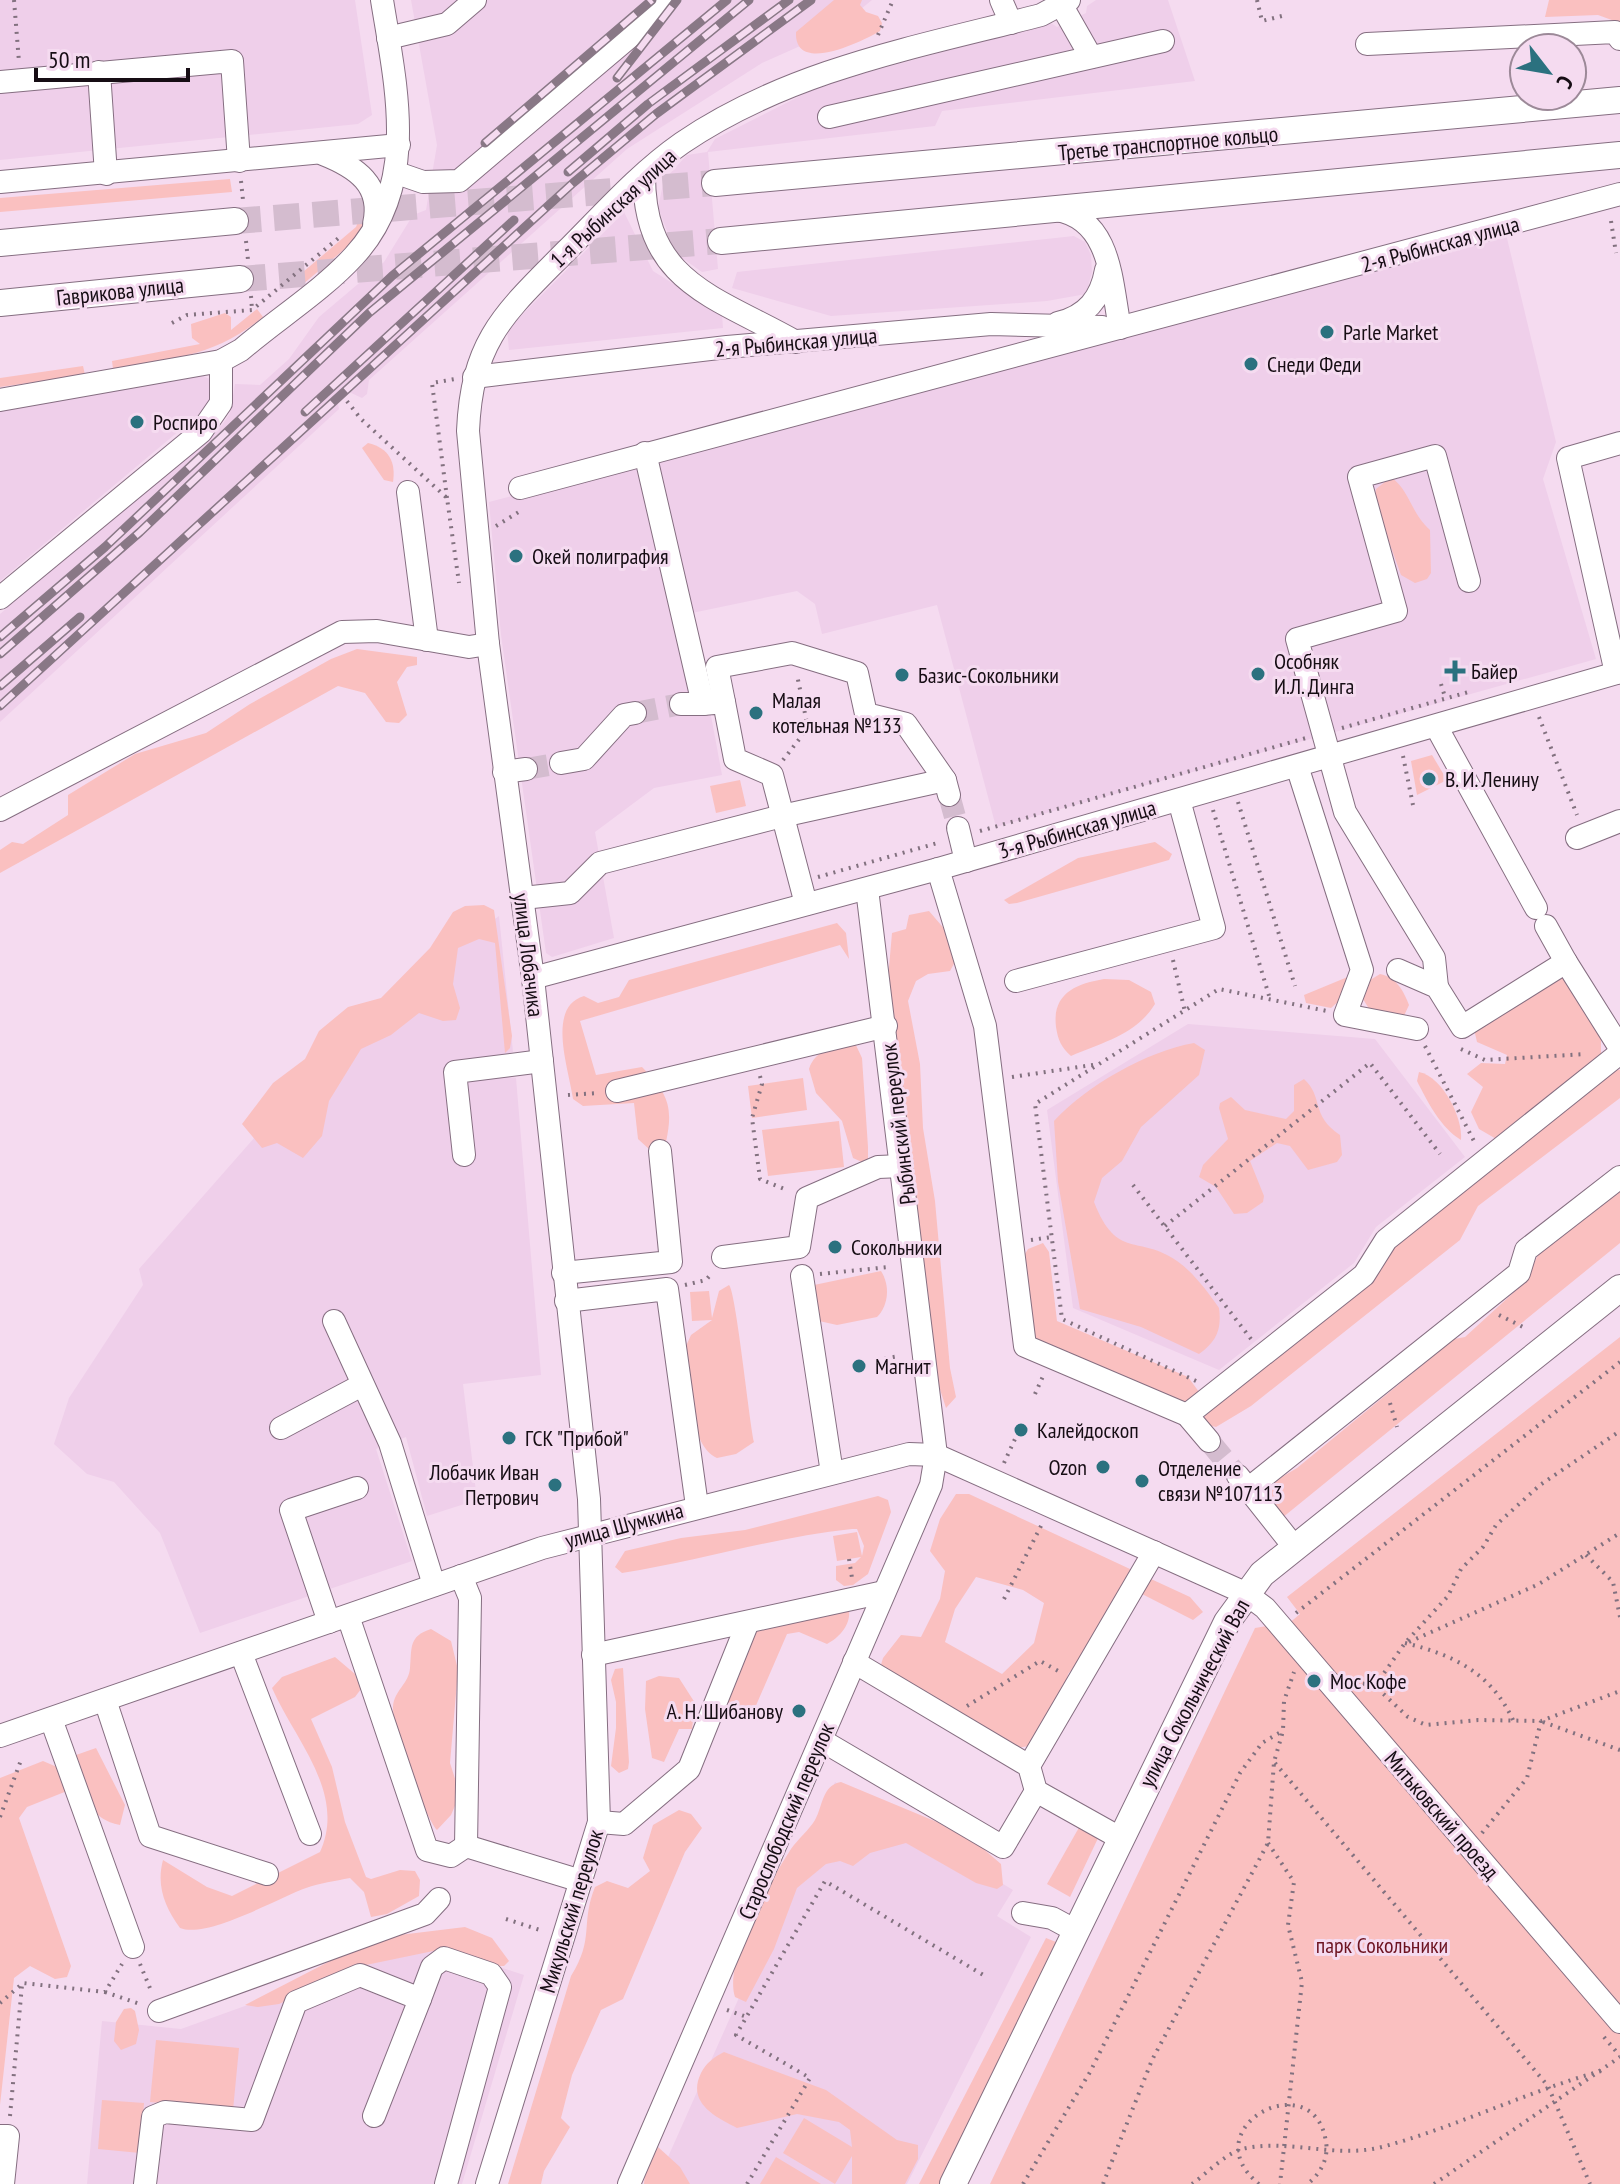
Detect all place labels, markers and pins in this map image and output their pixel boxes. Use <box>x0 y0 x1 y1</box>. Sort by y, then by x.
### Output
place label: Parle Market <box>1343 318 1438 346</box>
marker: Parle Market <box>1318 323 1336 341</box>
place label: Снеди Феди <box>1267 350 1361 378</box>
marker: Снеди Феди <box>1242 355 1260 373</box>
place label: Роспиро <box>153 408 218 436</box>
marker: Роспиро <box>128 413 146 431</box>
place label: Окей полиграфия <box>532 542 669 570</box>
marker: Окей полиграфия <box>507 547 525 565</box>
place label: Особняк И.Л. Динга <box>1274 647 1354 700</box>
place label: Байер <box>1471 657 1518 685</box>
place label: Базис-Сокольники <box>918 661 1059 689</box>
marker: Байер <box>1446 662 1464 680</box>
marker: Особняк И.Л. Динга <box>1249 665 1267 683</box>
marker: Базис-Сокольники <box>893 666 911 684</box>
place label: Малая котельная №133 <box>772 686 902 739</box>
marker: Малая котельная №133 <box>747 704 765 722</box>
place label: В. И. Ленину <box>1445 765 1539 793</box>
marker: В. И. Ленину <box>1420 770 1438 788</box>
place label: Сокольники <box>851 1233 942 1261</box>
marker: Сокольники <box>826 1238 844 1256</box>
place label: Магнит <box>875 1352 932 1380</box>
marker: Магнит <box>850 1357 868 1375</box>
place label: Калейдоскоп <box>1037 1416 1139 1444</box>
marker: Калейдоскоп <box>1012 1421 1030 1439</box>
place label: ГСК "Прибой" <box>525 1424 629 1452</box>
marker: ГСК "Прибой" <box>500 1429 518 1447</box>
place label: Ozon <box>1048 1453 1087 1481</box>
place label: Отделение связи №107113 <box>1158 1454 1283 1507</box>
place label: Лобачик Иван Петрович <box>428 1458 539 1511</box>
marker: Ozon <box>1094 1458 1112 1476</box>
marker: Отделение связи №107113 <box>1133 1472 1151 1490</box>
marker: Лобачик Иван Петрович <box>546 1476 564 1494</box>
place label: Мос Кофе <box>1330 1667 1407 1695</box>
marker: Мос Кофе <box>1305 1672 1323 1690</box>
place label: А. Н. Шибанову <box>667 1697 784 1725</box>
marker: А. Н. Шибанову <box>790 1702 808 1720</box>

